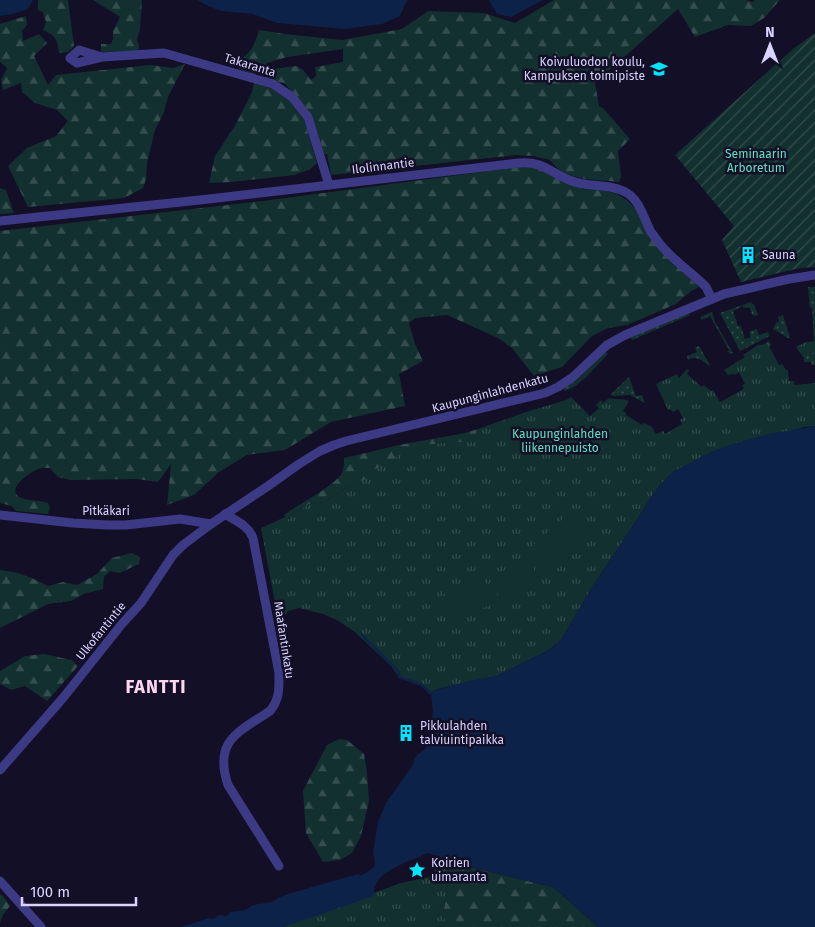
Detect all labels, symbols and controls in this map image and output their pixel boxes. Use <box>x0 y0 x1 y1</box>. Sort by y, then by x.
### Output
north arrow <box>745 20 795 70</box>
text: N <box>765 24 775 41</box>
street label: Takaranta <box>223 51 277 79</box>
place label: Koivuluodon koulu, Kampuksen toimipiste <box>524 55 645 83</box>
school or university icon: Koivuluodon koulu, Kampuksen toimipiste <box>649 59 669 79</box>
park label: Seminaarin Arboretum <box>725 147 787 175</box>
street label: Ilolinnantie <box>351 155 415 177</box>
building icon: Sauna <box>738 245 758 265</box>
place label: Sauna <box>762 248 796 262</box>
street label: Kaupunginlahdenkatu <box>430 371 550 415</box>
park label: Kaupunginlahden liikennepuisto <box>512 427 608 455</box>
street label: Pitkäkari <box>82 504 130 518</box>
street label: Ulkofantintie <box>73 599 129 663</box>
street label: Maafantinkatu <box>271 600 297 680</box>
district label: FANTTI <box>125 676 187 698</box>
place label: Pikkulahden talviuintipaikka <box>420 719 504 747</box>
building icon: Pikkulahden talviuintipaikka <box>396 723 416 743</box>
place label: Koirien uimaranta <box>431 856 487 884</box>
place icon: Koirien uimaranta <box>407 860 427 880</box>
scale bar <box>22 874 136 906</box>
text: 100 m <box>30 883 70 901</box>

